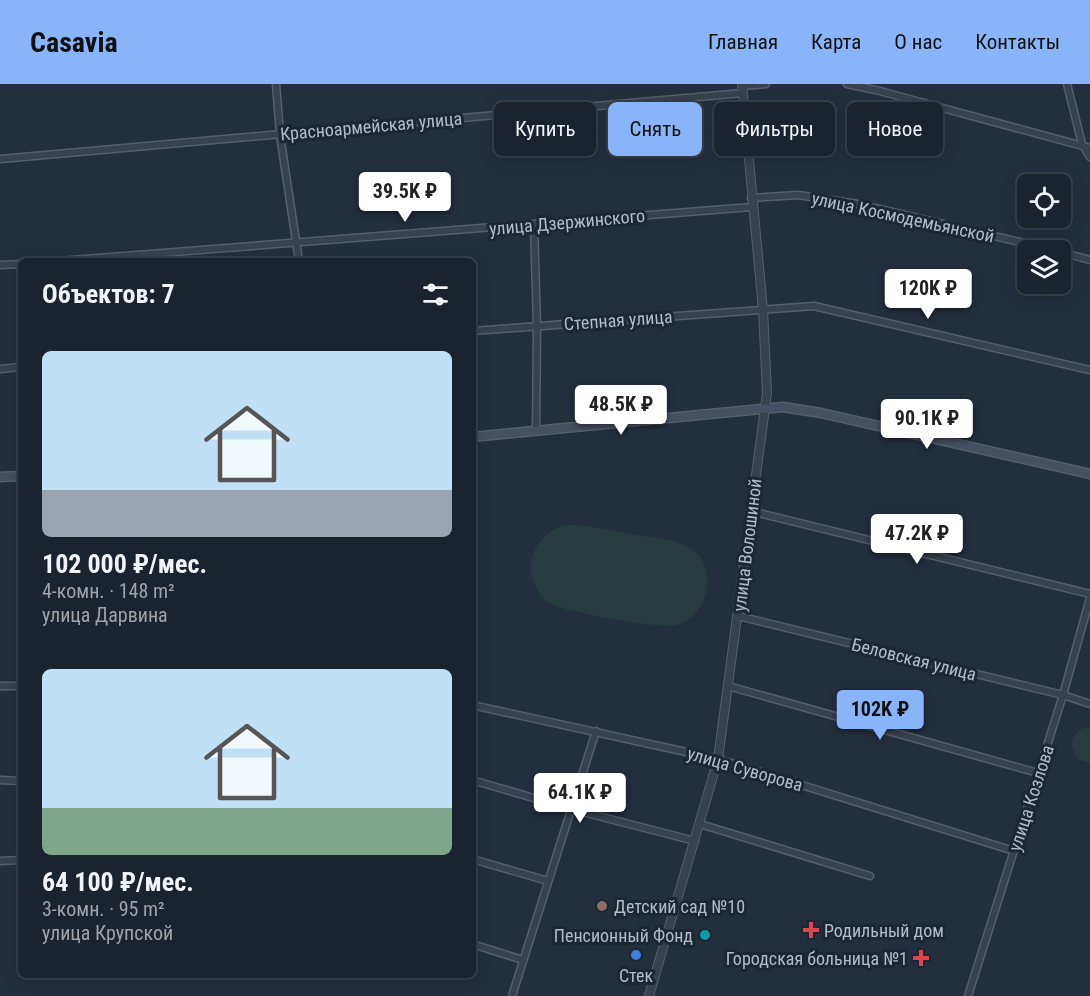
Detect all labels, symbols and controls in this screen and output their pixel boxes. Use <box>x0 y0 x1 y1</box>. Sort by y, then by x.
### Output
text: Casavia <box>30 26 118 59</box>
text: Главная <box>708 30 778 54</box>
text: Карта <box>811 30 861 54</box>
text: О нас <box>894 30 942 54</box>
text: Контакты <box>975 30 1060 54</box>
chip: Купить <box>494 102 596 156</box>
chip: Снять <box>608 102 702 156</box>
chip: Фильтры <box>714 102 835 156</box>
chip: Новое <box>847 102 943 156</box>
street label: Красноармейская улица <box>279 108 463 144</box>
pin: 39.5K ₽ <box>350 172 460 223</box>
map controls <box>1017 174 1071 294</box>
button: locate <box>1017 174 1071 228</box>
text: 39.5K ₽ <box>373 179 437 203</box>
street label: улица Космодемьянской <box>810 187 996 247</box>
street label: улица Дзержинского <box>488 205 646 239</box>
button: layers <box>1017 240 1071 294</box>
pin: 120K ₽ <box>879 269 977 320</box>
text: 120K ₽ <box>899 276 957 300</box>
icon: filters <box>419 278 452 311</box>
text: Объектов: 7 <box>42 279 175 309</box>
street label: Степная улица <box>563 306 673 334</box>
pin: 48.5K ₽ <box>566 385 676 436</box>
icon: home <box>193 390 301 498</box>
text: 48.5K ₽ <box>589 392 653 416</box>
pin: 90.1K ₽ <box>872 399 982 450</box>
text: 90.1K ₽ <box>895 406 959 430</box>
street label: улица Волошиной <box>728 477 766 613</box>
pin: 47.2K ₽ <box>862 514 972 565</box>
text: 47.2K ₽ <box>885 521 949 545</box>
text: 102 000 ₽/мес. <box>42 549 207 579</box>
text: 4-комн. · 148 m² <box>42 579 175 603</box>
text: улица Дарвина <box>42 603 168 627</box>
street label: Беловская улица <box>850 633 978 685</box>
pin: 102K ₽ <box>831 690 929 741</box>
text: 102K ₽ <box>851 697 909 721</box>
icon: home <box>193 708 301 816</box>
street label: улица Суворова <box>685 742 805 796</box>
street label: улица Козлова <box>1004 742 1058 854</box>
pin: 64.1K ₽ <box>525 773 635 824</box>
text: 64.1K ₽ <box>548 780 612 804</box>
text: 64 100 ₽/мес. <box>42 867 194 897</box>
place label: Детский сад №10 <box>614 896 745 917</box>
text: 3-комн. · 95 m² <box>42 897 165 921</box>
marker: Детский сад №10 <box>595 899 609 913</box>
place label: Родильный дом <box>824 920 944 941</box>
text: улица Крупской <box>42 921 173 945</box>
marker: Родильный дом <box>802 921 820 939</box>
place label: Пенсионный Фонд <box>554 925 693 946</box>
marker: Пенсионный Фонд <box>698 928 712 942</box>
marker: Стек <box>629 948 643 962</box>
place label: Городская больница №1 <box>726 948 908 969</box>
marker: Городская больница №1 <box>912 949 930 967</box>
place label: Стек <box>619 965 653 986</box>

